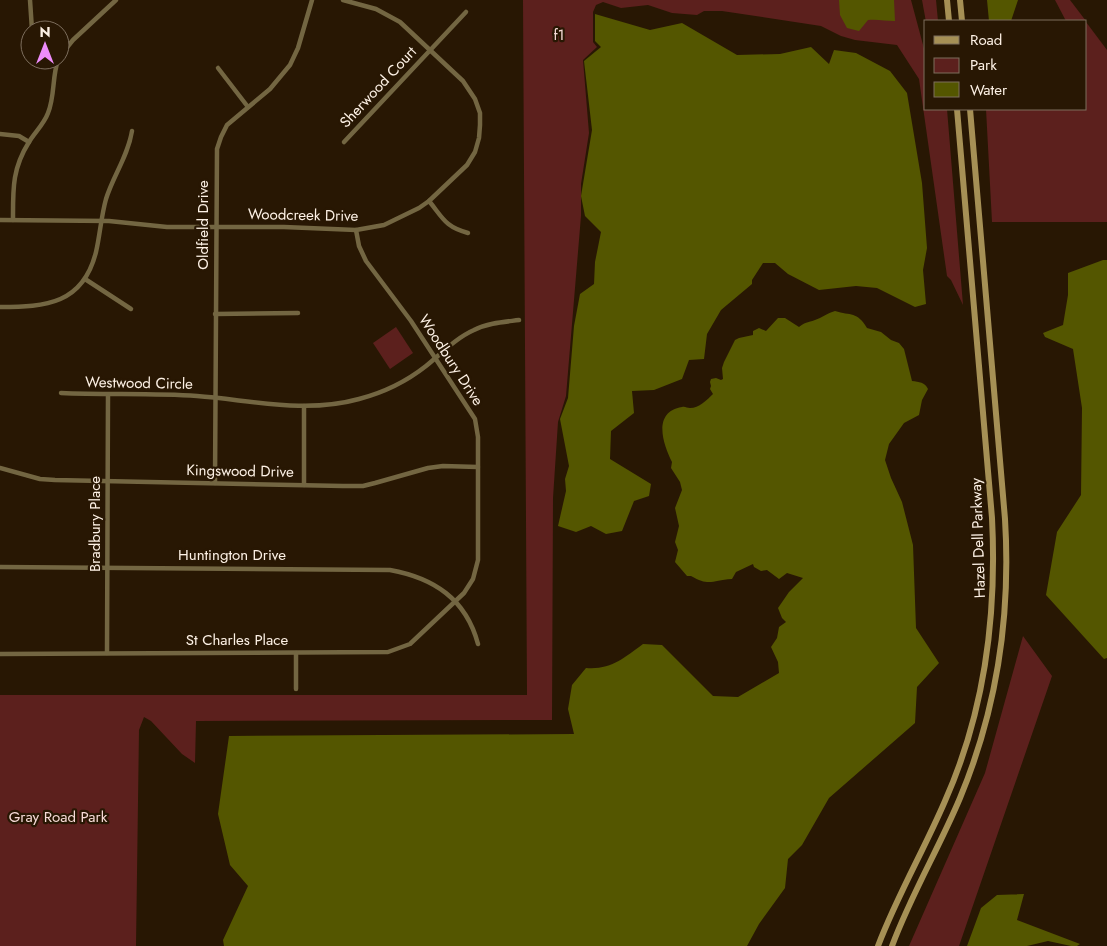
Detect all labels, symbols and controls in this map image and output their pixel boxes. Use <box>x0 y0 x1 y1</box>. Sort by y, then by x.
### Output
north arrow <box>20 20 70 70</box>
legend <box>924 20 1087 110</box>
text: N <box>39 22 51 42</box>
park label: f1 <box>553 24 565 46</box>
text: Road <box>970 29 1002 51</box>
street label: Sherwood Court <box>335 41 422 132</box>
text: Park <box>970 54 997 76</box>
text: Water <box>970 79 1008 101</box>
street label: Oldfield Drive <box>192 180 214 270</box>
street label: Woodcreek Drive <box>248 203 359 227</box>
street label: Woodbury Drive <box>413 310 489 410</box>
street label: Westwood Circle <box>85 371 193 395</box>
street label: Kingswood Drive <box>186 459 294 483</box>
street label: Bradbury Place <box>84 476 106 572</box>
street label: Hazel Dell Parkway <box>965 477 991 599</box>
street label: Huntington Drive <box>178 544 286 566</box>
street label: St Charles Place <box>186 629 288 651</box>
park label: Gray Road Park <box>9 806 108 828</box>

